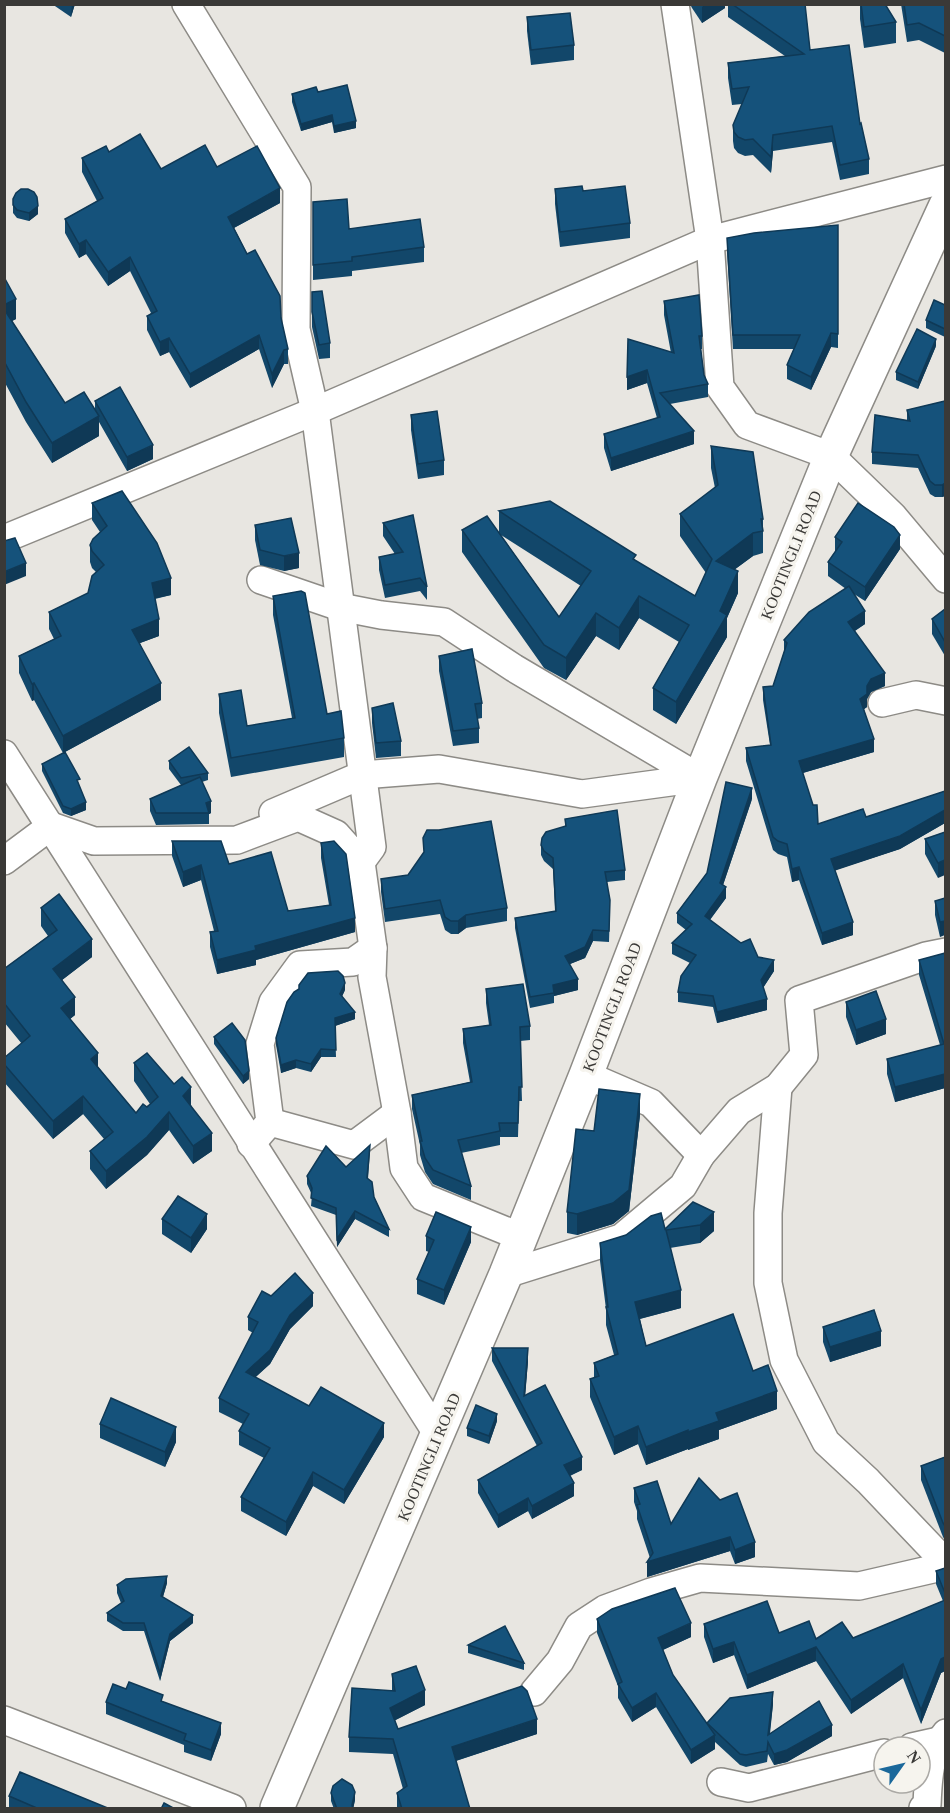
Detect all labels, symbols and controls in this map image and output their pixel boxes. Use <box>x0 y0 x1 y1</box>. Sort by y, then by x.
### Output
street label: KOOTINGLI ROAD <box>757 488 825 622</box>
street label: KOOTINGLI ROAD <box>579 940 645 1074</box>
street label: KOOTINGLI ROAD <box>394 1390 464 1524</box>
north arrow <box>872 1735 932 1795</box>
text: N <box>904 1747 925 1767</box>

